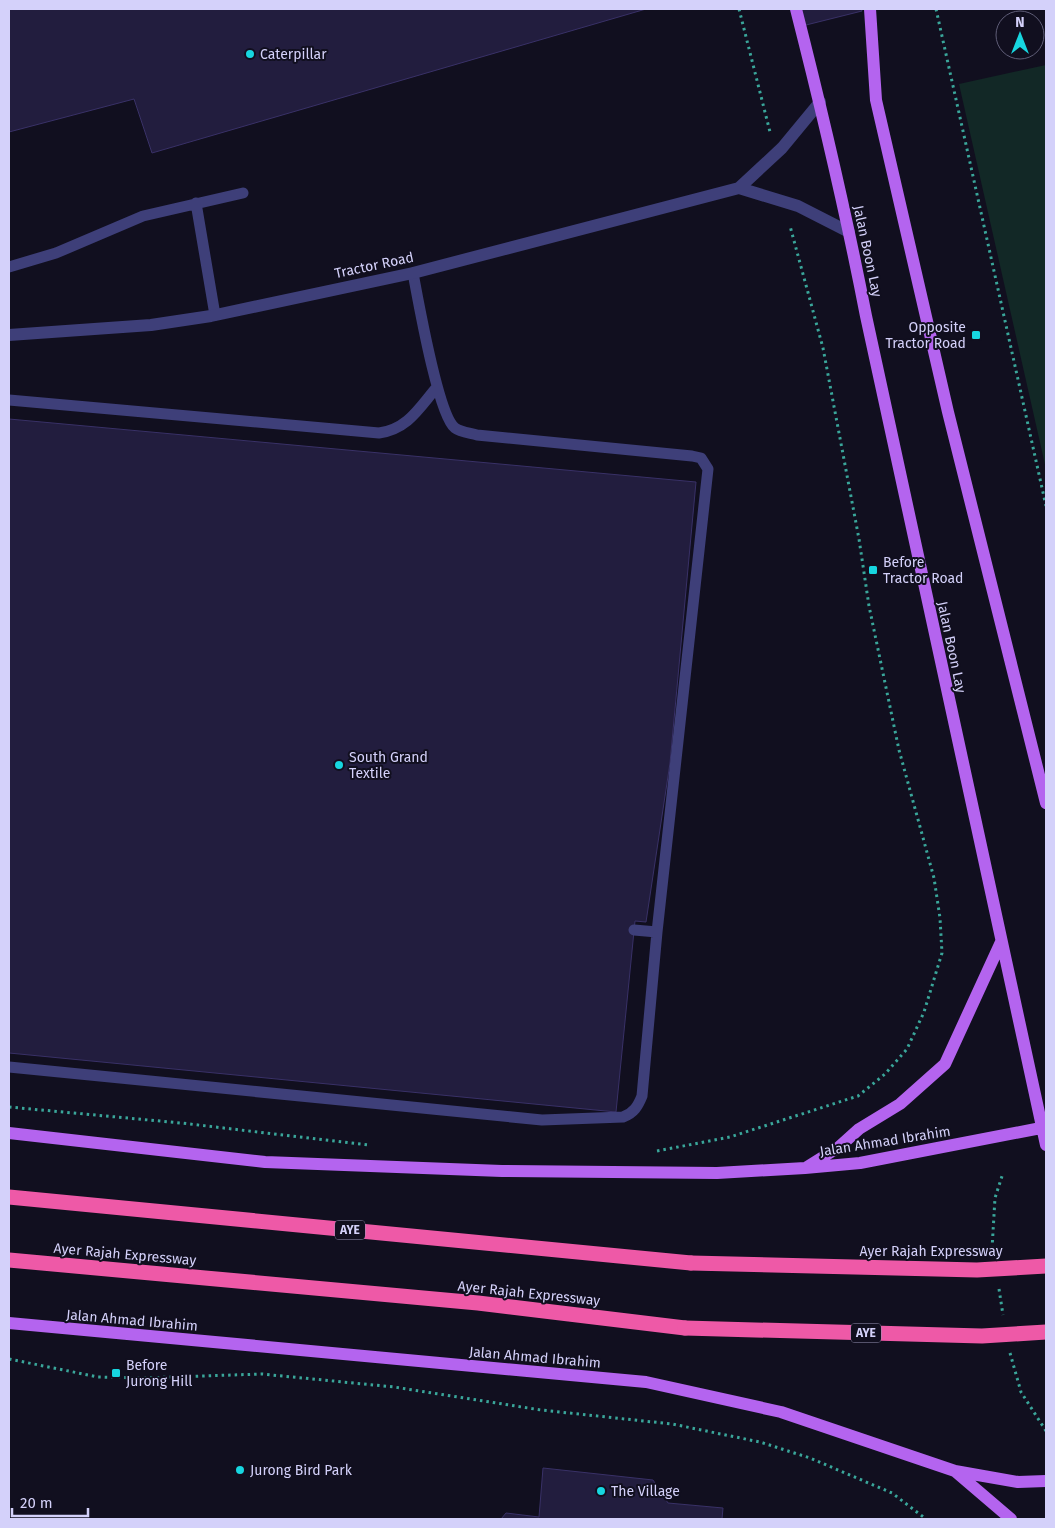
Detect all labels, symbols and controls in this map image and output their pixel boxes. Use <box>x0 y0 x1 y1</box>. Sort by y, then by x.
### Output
north arrow <box>995 10 1045 60</box>
text: N <box>1015 14 1025 31</box>
place label: Caterpillar <box>260 46 327 63</box>
marker: Caterpillar <box>244 48 256 60</box>
street label: Jalan Boon Lay <box>850 204 886 299</box>
street label: Tractor Road <box>333 249 415 282</box>
place label: Opposite Tractor Road <box>886 319 966 352</box>
marker: Opposite Tractor Road <box>970 329 982 341</box>
place label: Before Tractor Road <box>883 554 963 587</box>
marker: Before Tractor Road <box>867 564 879 576</box>
street label: Jalan Boon Lay <box>934 600 970 695</box>
place label: South Grand Textile <box>349 749 428 782</box>
marker: South Grand Textile <box>333 759 345 771</box>
street label: Jalan Ahmad Ibrahim <box>818 1123 952 1160</box>
road number: AYE <box>335 1220 365 1240</box>
street label: Ayer Rajah Expressway <box>53 1240 197 1269</box>
street label: Ayer Rajah Expressway <box>859 1243 1003 1260</box>
street label: Ayer Rajah Expressway <box>457 1278 601 1309</box>
street label: Jalan Ahmad Ibrahim <box>65 1306 199 1335</box>
road number: AYE <box>851 1324 881 1342</box>
street label: Jalan Ahmad Ibrahim <box>468 1343 602 1372</box>
place label: Before Jurong Hill <box>126 1357 192 1390</box>
marker: Before Jurong Hill <box>110 1367 122 1379</box>
place label: Jurong Bird Park <box>250 1462 353 1479</box>
marker: Jurong Bird Park <box>234 1464 246 1476</box>
place label: The Village <box>611 1483 680 1500</box>
marker: The Village <box>595 1485 607 1497</box>
scale bar <box>12 1486 89 1518</box>
text: 20 m <box>20 1494 53 1512</box>

